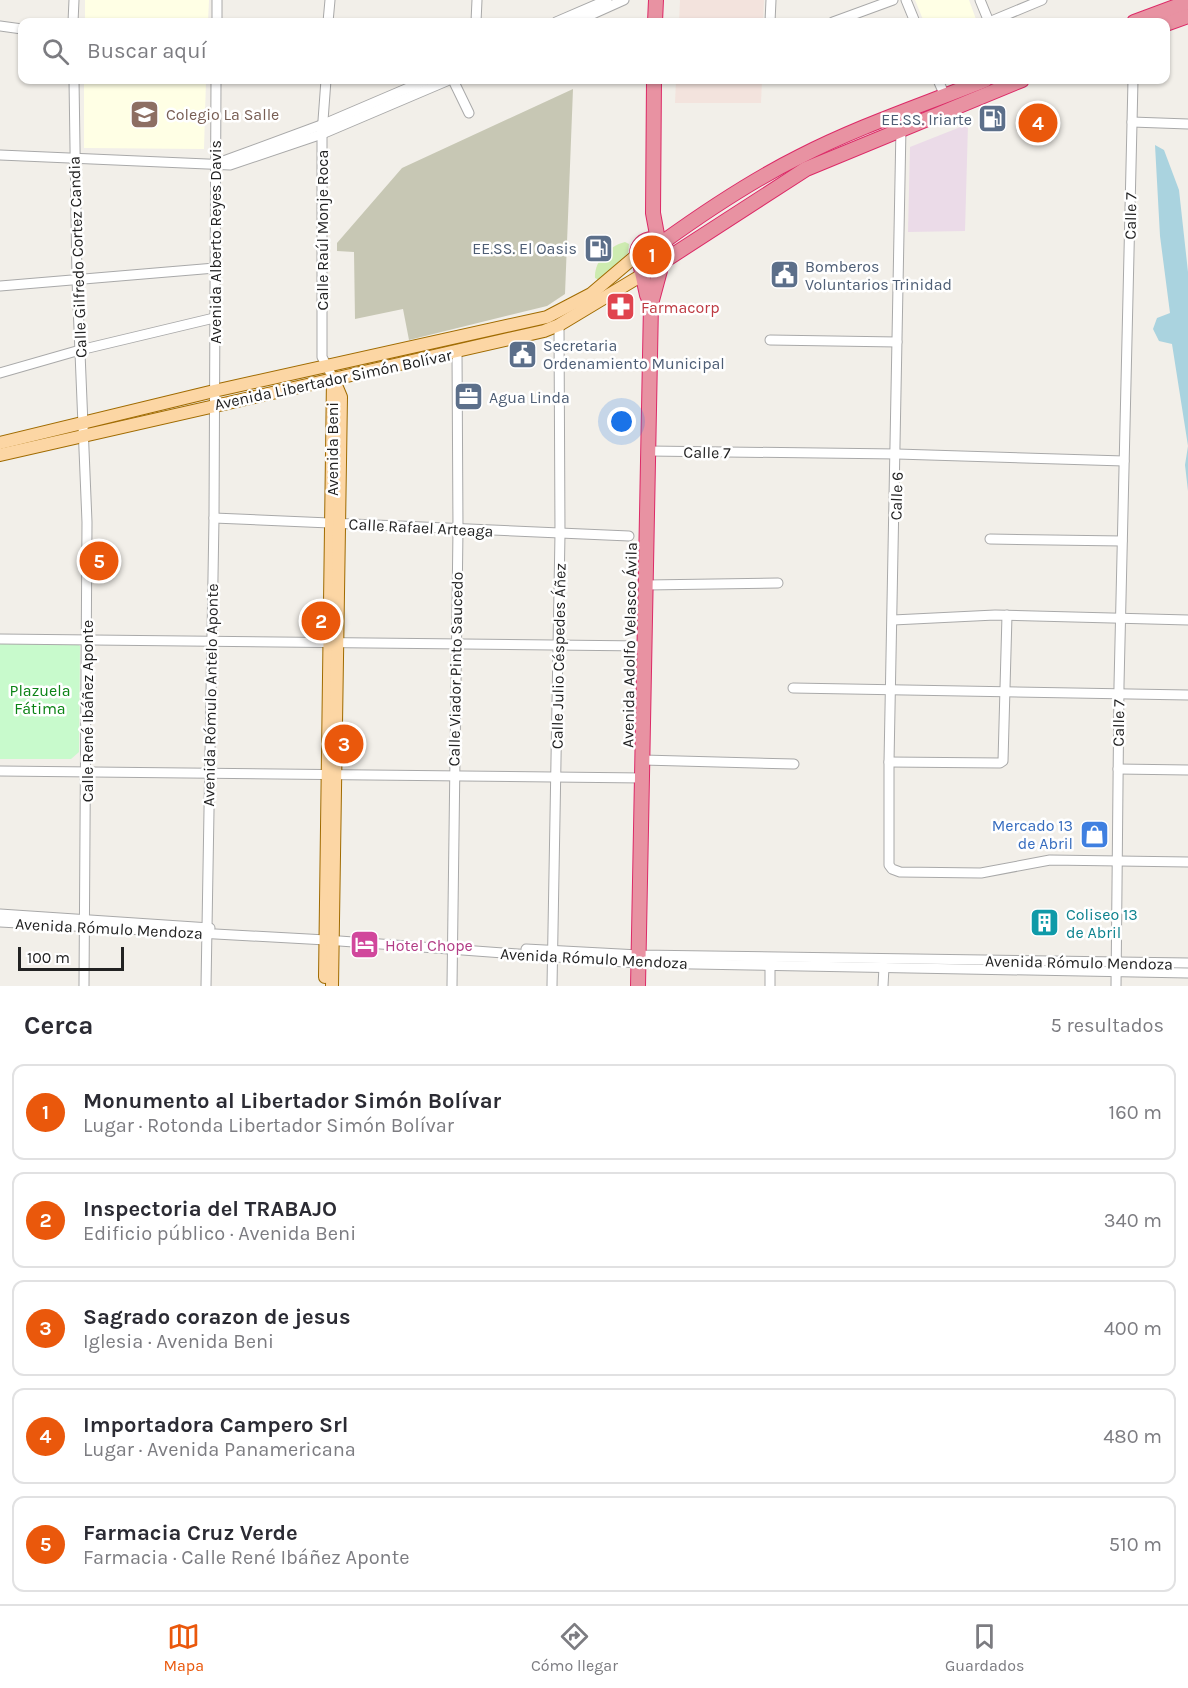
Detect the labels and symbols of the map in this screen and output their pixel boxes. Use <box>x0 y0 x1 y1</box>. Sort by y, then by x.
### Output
school or university icon: Colegio La Salle <box>129 98 161 130</box>
pin: 4 <box>1018 100 1058 146</box>
fuel station icon: EE.SS. Iriarte <box>977 103 1009 135</box>
place label: Colegio La Salle <box>166 105 279 124</box>
place label: EE.SS. Iriarte <box>881 110 972 129</box>
street label: Avenida Alberto Reyes Davis <box>206 140 225 344</box>
street label: Calle Raúl Monje Roca <box>313 150 332 310</box>
street label: Calle Gilfredo Cortez Candia <box>64 156 91 358</box>
street label: Calle 7 <box>1121 192 1140 240</box>
fuel station icon: EE.SS. El Oasis <box>582 232 614 264</box>
pin: 1 <box>632 232 672 278</box>
place label: EE.SS. El Oasis <box>472 239 577 258</box>
place label: Bomberos Voluntarios Trinidad <box>805 257 952 294</box>
public building icon: Bomberos Voluntarios Trinidad <box>768 259 800 291</box>
pharmacy icon: Farmacorp <box>604 291 636 323</box>
place label: Farmacorp <box>641 298 720 317</box>
place label: Secretaria Ordenamiento Municipal <box>543 336 725 373</box>
public building icon: Secretaria Ordenamiento Municipal <box>506 338 538 370</box>
street label: Avenida Libertador Simón Bolívar <box>213 345 454 414</box>
office icon: Agua Linda <box>452 381 484 413</box>
place label: Agua Linda <box>489 388 570 407</box>
street label: Avenida Beni <box>323 402 342 496</box>
your location <box>607 407 636 436</box>
street label: Calle 7 <box>683 443 731 462</box>
street label: Calle 6 <box>886 471 907 521</box>
street label: Calle Rafael Arteaga <box>348 514 494 541</box>
pin: 5 <box>80 538 118 584</box>
street label: Avenida Adolfo Velasco Ávila <box>618 542 641 748</box>
street label: Calle Julio Céspedes Áñez <box>547 563 570 749</box>
street label: Calle Viador Pinto Saucedo <box>444 572 467 767</box>
street label: Avenida Rómulo Antelo Aponte <box>199 583 222 807</box>
pin: 2 <box>302 598 340 644</box>
street label: Calle René Ibáñez Aponte <box>78 620 97 802</box>
park label: Plazuela Fátima <box>10 681 70 718</box>
street label: Calle 7 <box>1109 699 1128 747</box>
pin: 3 <box>324 722 364 766</box>
place label: Mercado 13 de Abril <box>992 816 1073 853</box>
shop icon: Mercado 13 de Abril <box>1078 818 1110 850</box>
place label: Coliseo 13 de Abril <box>1066 905 1138 942</box>
building icon: Coliseo 13 de Abril <box>1029 907 1061 939</box>
street label: Avenida Rómulo Mendoza <box>15 914 203 943</box>
hotel icon: Hotel Chope <box>348 929 380 961</box>
place label: Hotel Chope <box>385 936 473 955</box>
scale bar <box>18 944 124 971</box>
street label: Avenida Rómulo Mendoza <box>500 944 688 973</box>
street label: Avenida Rómulo Mendoza <box>985 951 1173 974</box>

